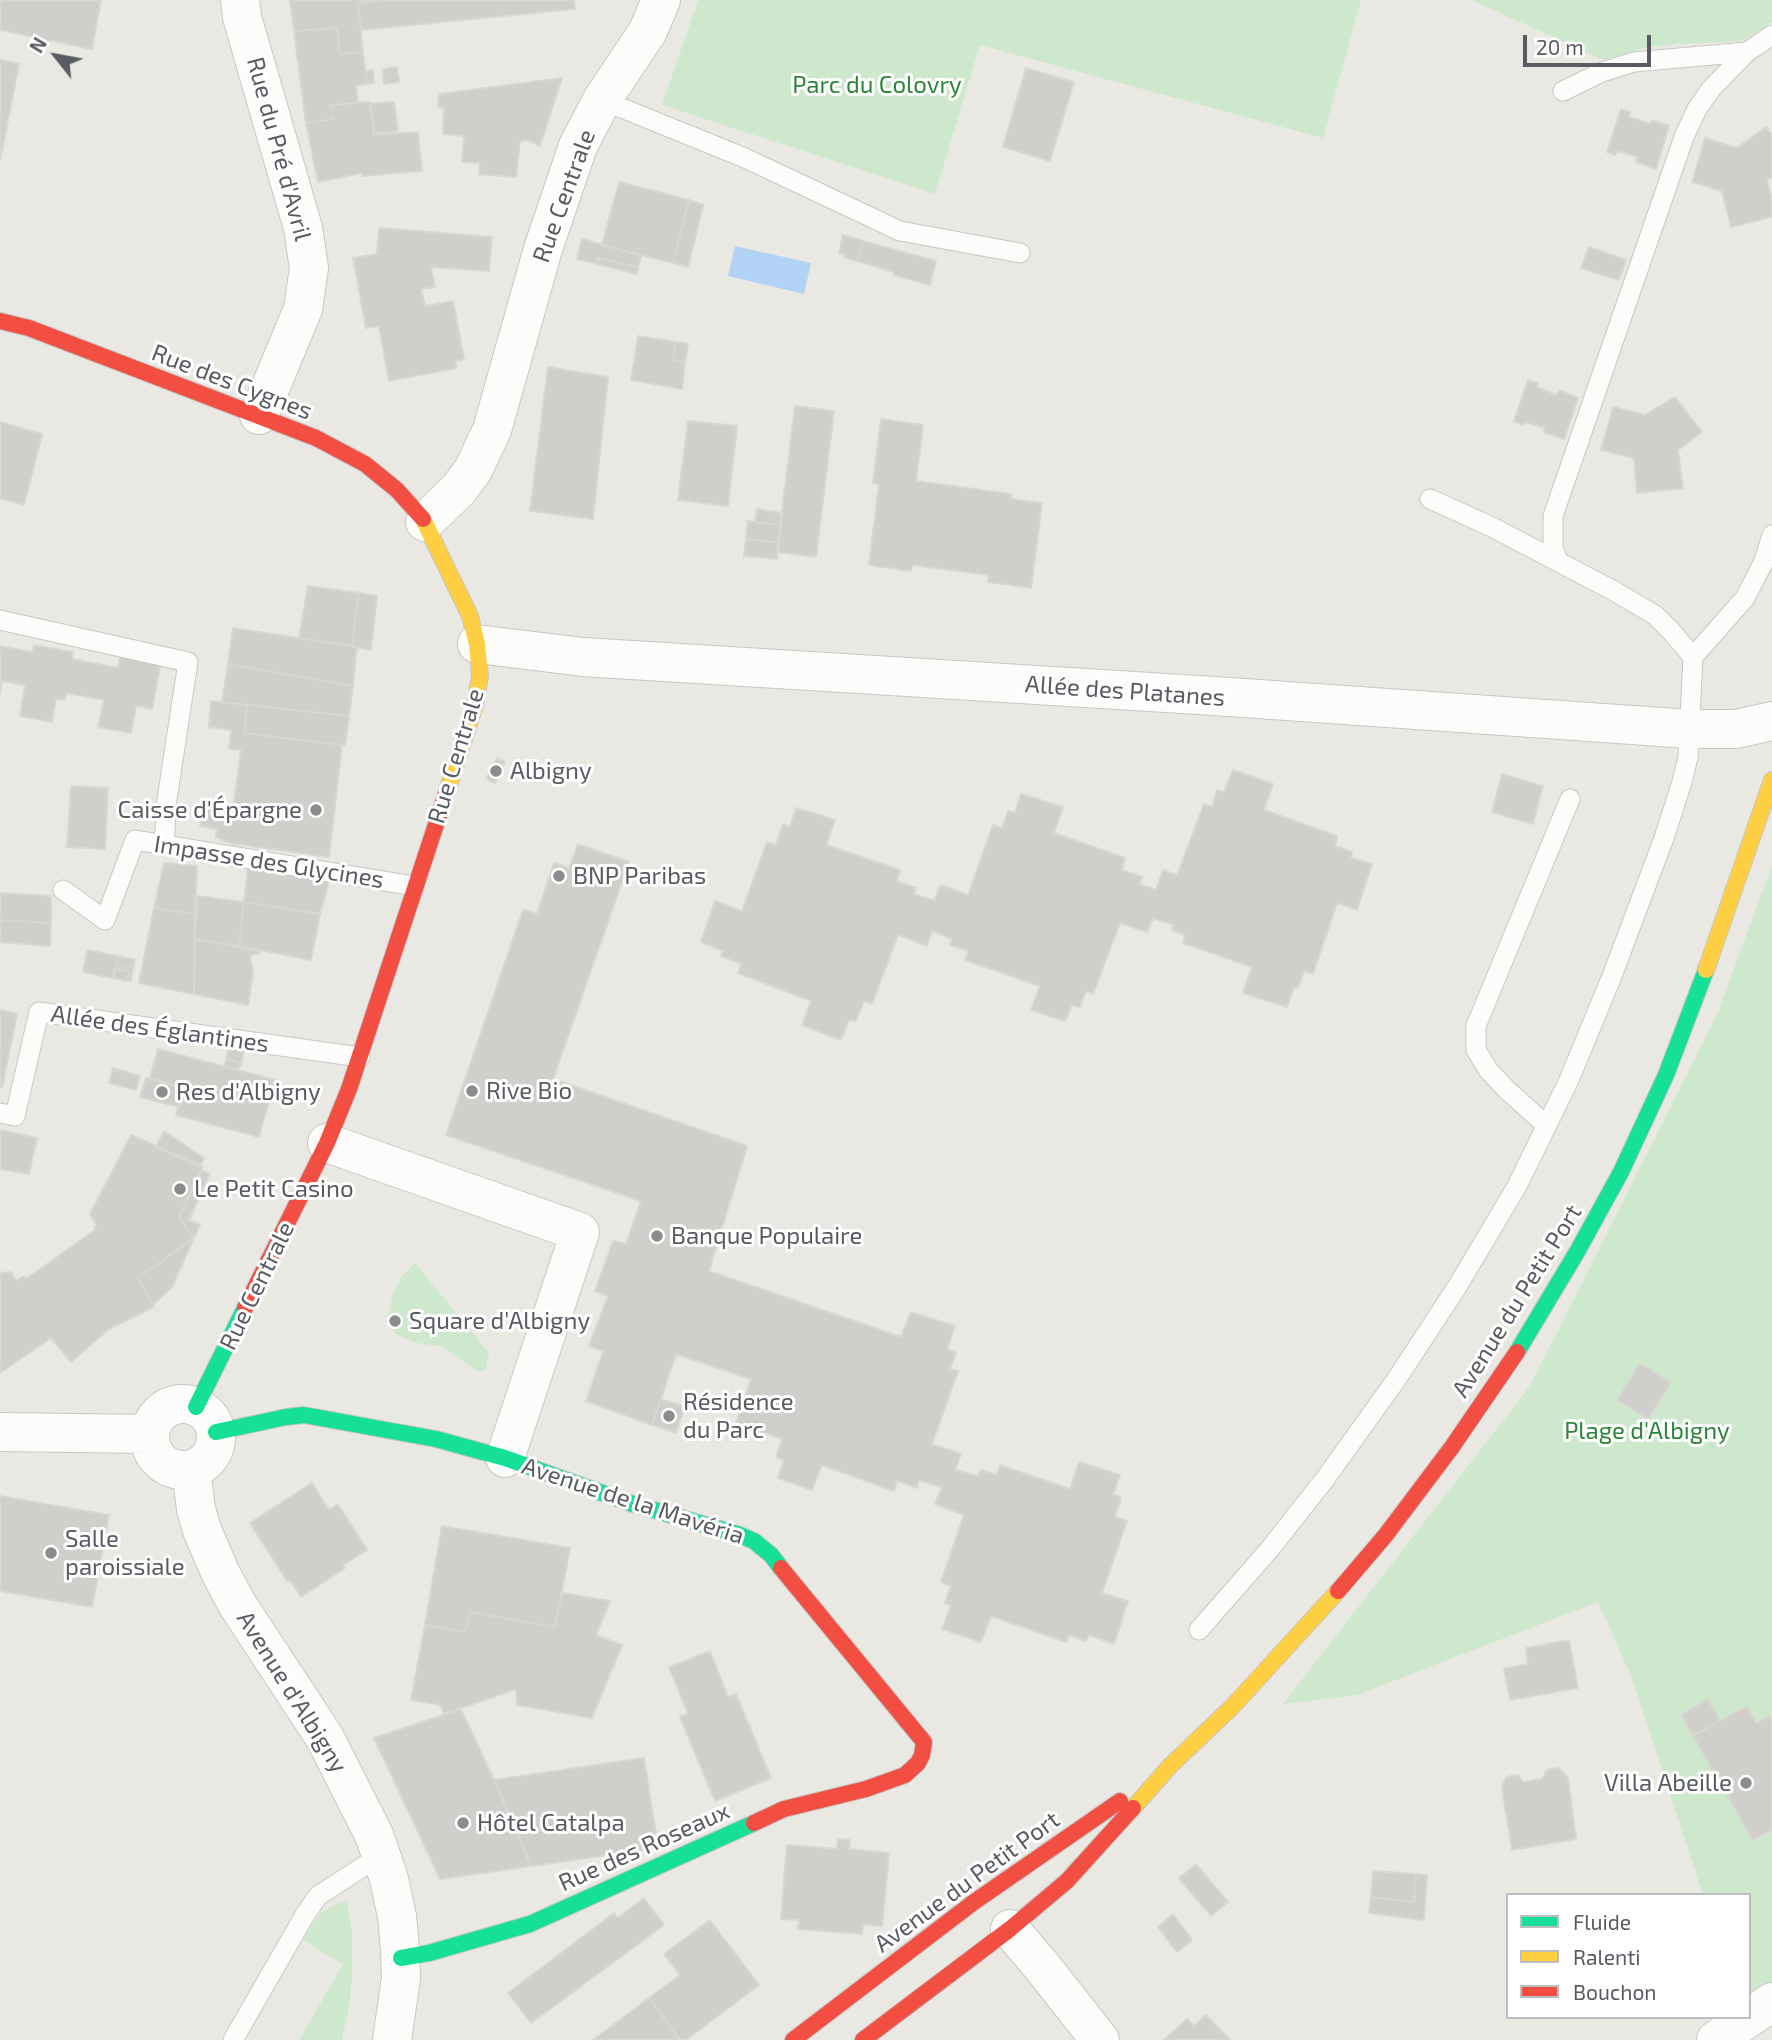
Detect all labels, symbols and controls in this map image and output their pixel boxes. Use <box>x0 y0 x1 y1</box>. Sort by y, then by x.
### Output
north arrow <box>21 21 91 91</box>
scale bar <box>1527 21 1655 65</box>
text: N <box>24 33 51 57</box>
text: 20 m <box>1536 34 1584 59</box>
street label: Rue du Pré d'Avril <box>241 54 317 244</box>
park label: Parc du Colovry <box>792 71 962 99</box>
street label: Rue Centrale <box>527 126 601 266</box>
street label: Rue des Cygnes <box>148 338 316 426</box>
street label: Allée des Platanes <box>1024 670 1226 712</box>
street label: Rue Centrale <box>422 685 490 827</box>
place label: Albigny <box>510 757 592 785</box>
marker: Albigny <box>488 763 504 779</box>
place label: Caisse d'Épargne <box>118 796 302 824</box>
marker: Caisse d'Épargne <box>308 802 324 818</box>
street label: Impasse des Glycines <box>152 830 386 894</box>
place label: BNP Paribas <box>573 862 706 890</box>
marker: BNP Paribas <box>551 868 567 884</box>
street label: Allée des Églantines <box>49 999 271 1059</box>
place label: Rive Bio <box>486 1077 572 1105</box>
place label: Res d'Albigny <box>176 1078 321 1106</box>
marker: Rive Bio <box>464 1083 480 1099</box>
marker: Res d'Albigny <box>154 1084 170 1100</box>
place label: Le Petit Casino <box>194 1175 354 1203</box>
marker: Le Petit Casino <box>172 1181 188 1197</box>
street label: Avenue du Petit Port <box>1446 1199 1588 1403</box>
street label: Rue Centrale <box>214 1217 300 1355</box>
place label: Banque Populaire <box>671 1222 862 1250</box>
marker: Banque Populaire <box>649 1228 665 1244</box>
place label: Square d'Albigny <box>409 1307 590 1335</box>
marker: Square d'Albigny <box>387 1313 403 1329</box>
place label: Résidence du Parc <box>683 1388 794 1444</box>
marker: Résidence du Parc <box>661 1408 677 1424</box>
park label: Plage d'Albigny <box>1564 1417 1730 1445</box>
street label: Avenue de la Mavéria <box>518 1451 748 1551</box>
place label: Salle paroissiale <box>65 1525 185 1581</box>
marker: Salle paroissiale <box>43 1545 59 1561</box>
street label: Avenue d'Albigny <box>231 1606 353 1778</box>
place label: Villa Abeille <box>1604 1769 1732 1797</box>
marker: Villa Abeille <box>1738 1775 1754 1791</box>
street label: Rue des Roseaux <box>554 1796 734 1898</box>
street label: Avenue du Petit Port <box>869 1805 1065 1959</box>
place label: Hôtel Catalpa <box>477 1809 625 1837</box>
marker: Hôtel Catalpa <box>455 1815 471 1831</box>
legend <box>1506 1893 1751 2019</box>
text: Fluide <box>1573 1909 1631 1934</box>
text: Ralenti <box>1573 1944 1640 1969</box>
text: Bouchon <box>1573 1979 1657 2004</box>

